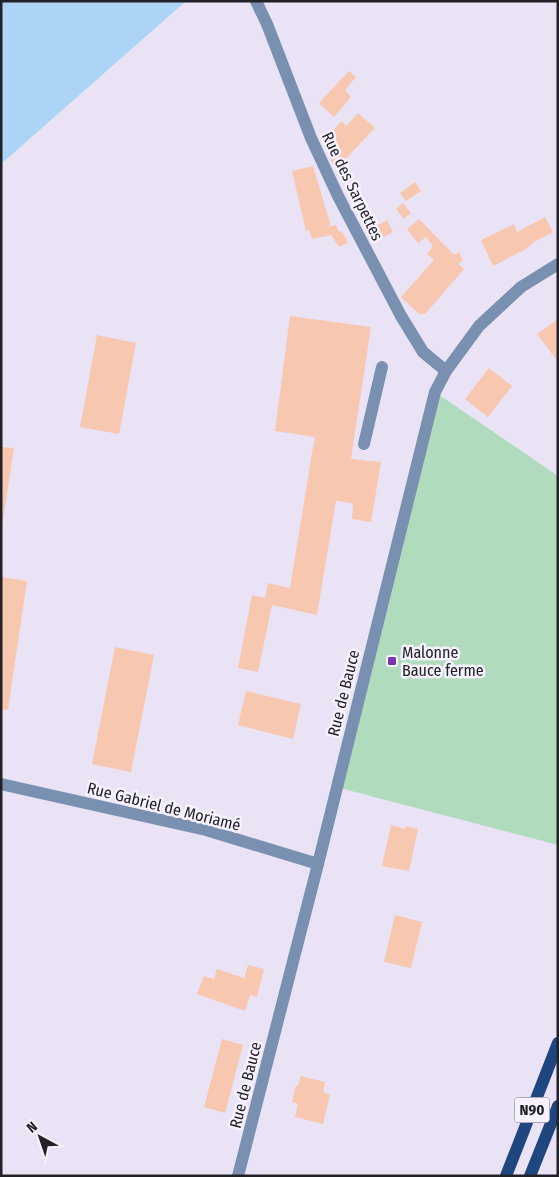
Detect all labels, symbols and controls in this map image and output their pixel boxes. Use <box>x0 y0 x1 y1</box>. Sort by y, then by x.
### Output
street label: Rue des Sarpettes <box>318 129 387 244</box>
place label: Malonne Bauce ferme <box>402 643 484 680</box>
street label: Rue de Bauce <box>324 648 363 738</box>
marker: Malonne Bauce ferme <box>386 655 398 667</box>
street label: Rue Gabriel de Moriamé <box>85 778 243 835</box>
street label: Rue de Bauce <box>226 1040 265 1130</box>
road number: N90 <box>514 1098 550 1122</box>
north arrow <box>15 1112 65 1162</box>
text: N <box>23 1118 41 1137</box>

